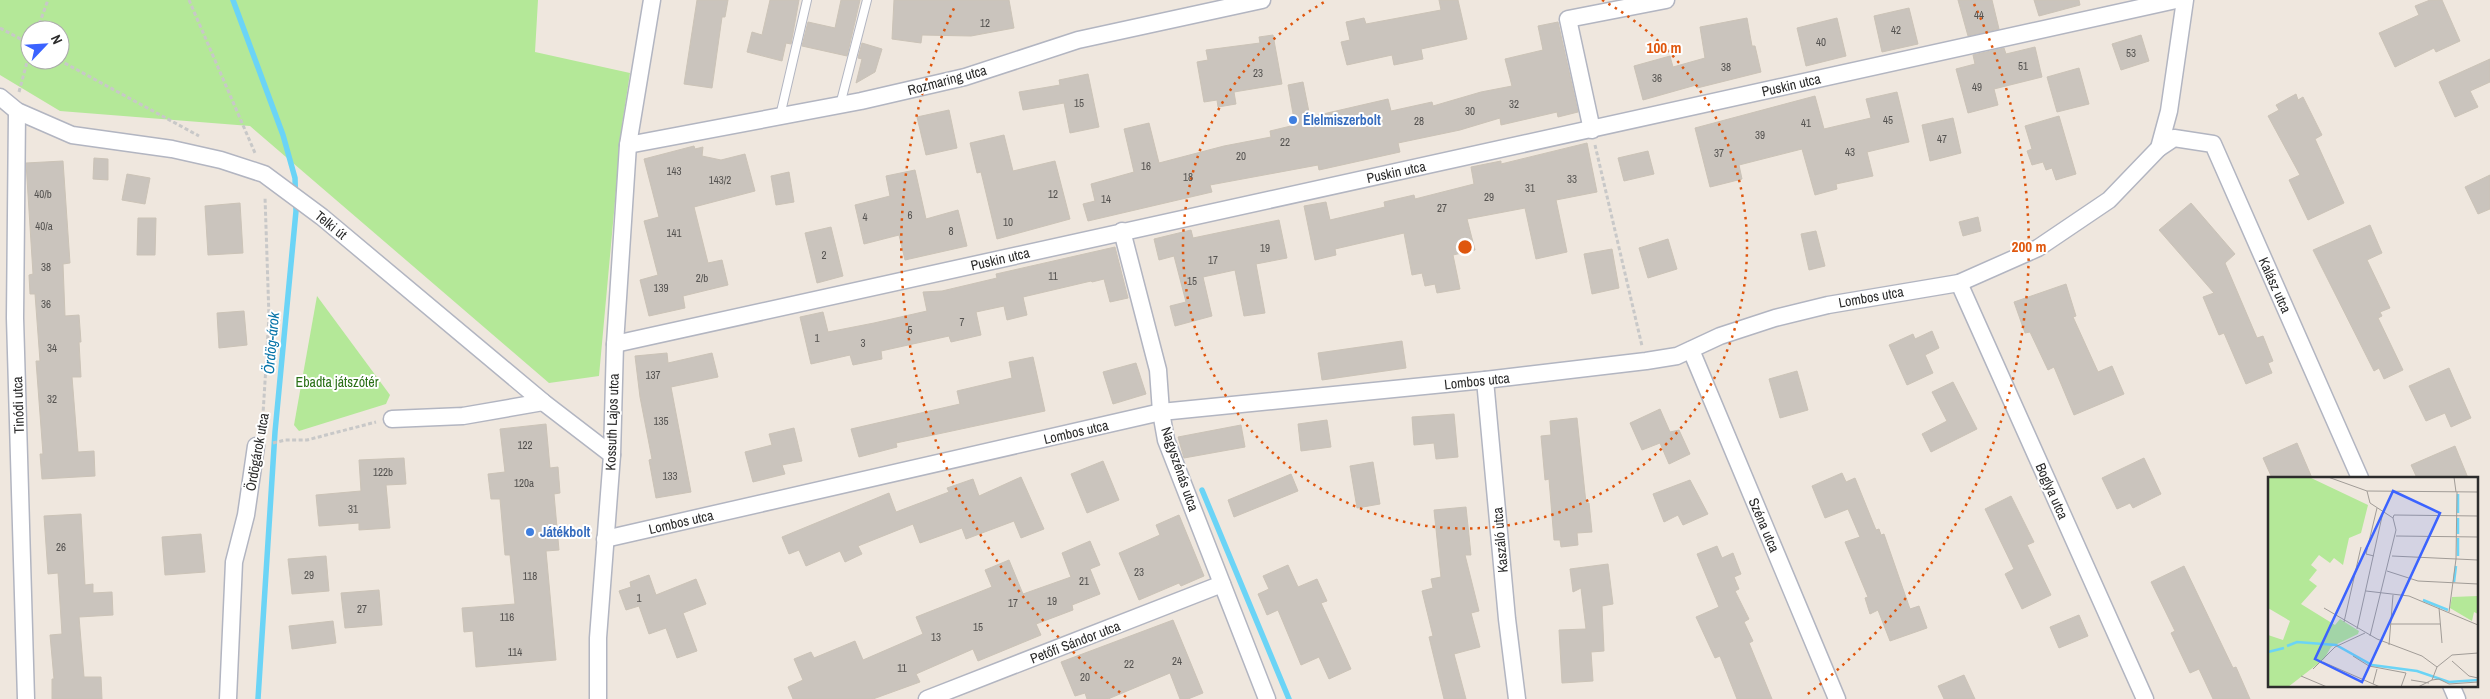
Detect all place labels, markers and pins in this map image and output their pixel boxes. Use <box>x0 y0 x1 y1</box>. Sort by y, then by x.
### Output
place label: Élelmiszerbolt <box>1303 111 1381 129</box>
marker: Élelmiszerbolt <box>1287 114 1299 126</box>
centre of rings <box>1456 238 1474 256</box>
place label: Játékbolt <box>540 523 591 541</box>
marker: Játékbolt <box>524 526 536 538</box>

